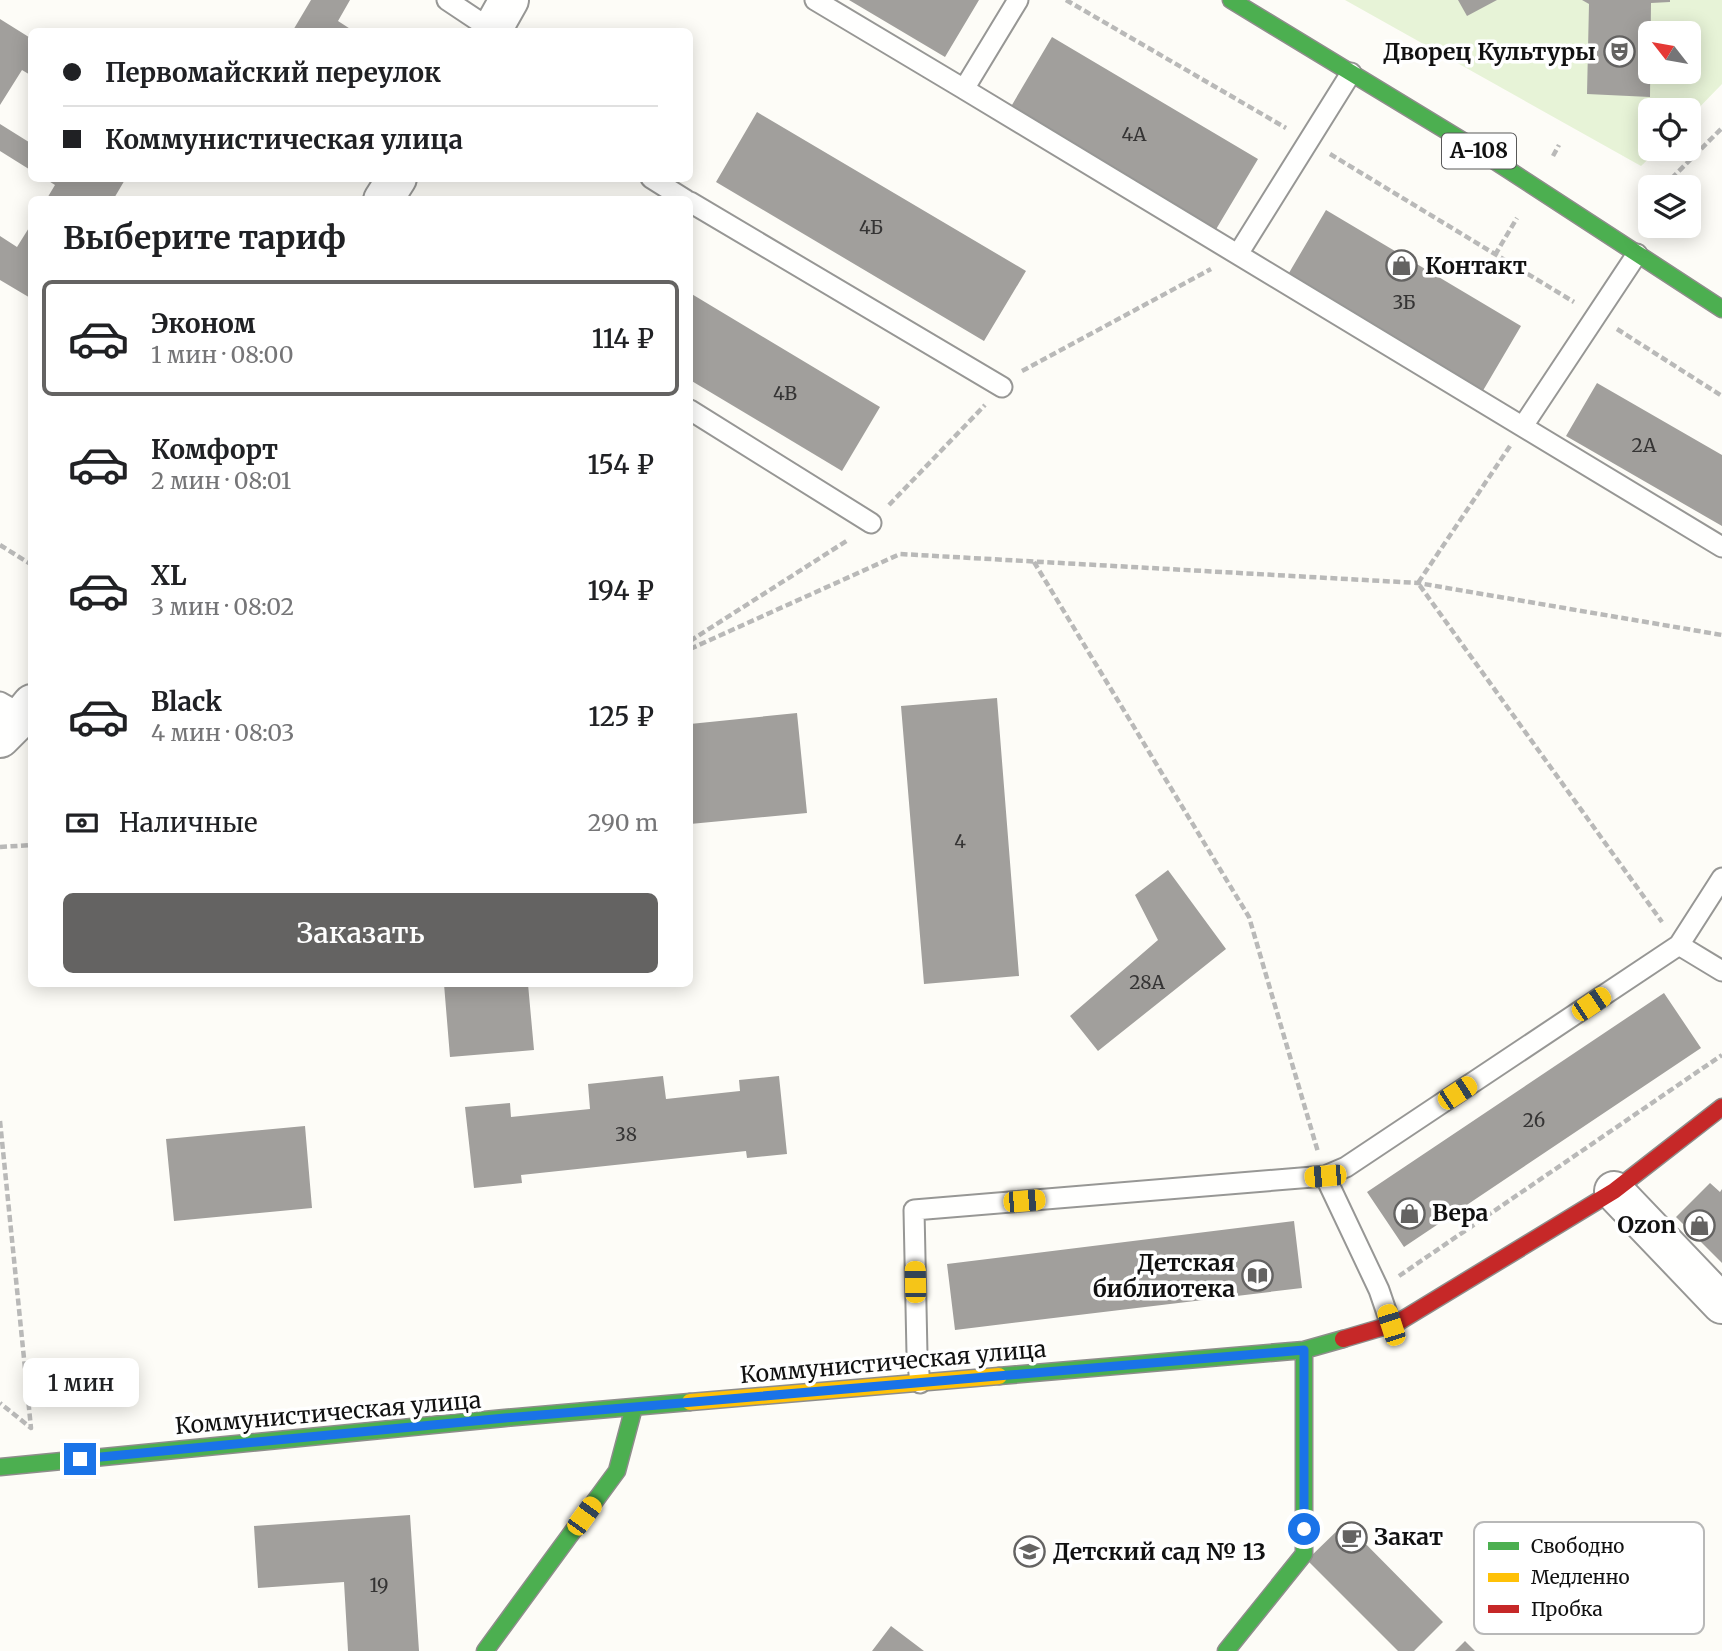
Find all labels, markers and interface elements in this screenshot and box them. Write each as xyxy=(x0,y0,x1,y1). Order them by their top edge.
north arrow xyxy=(1638,21,1701,84)
map controls xyxy=(1638,21,1701,238)
theatre icon: Дворец Культуры xyxy=(1602,35,1636,69)
place label: Дворец Культуры xyxy=(1383,37,1596,66)
text: Первомайский переулок xyxy=(105,56,441,89)
button: locate xyxy=(1638,98,1701,161)
house number: 4А xyxy=(1122,122,1147,146)
text: Коммунистическая улица xyxy=(105,123,463,156)
road number: А-108 xyxy=(1442,134,1516,168)
button: layers xyxy=(1638,175,1701,238)
house number: 4Б xyxy=(859,215,883,239)
text: Выберите тариф xyxy=(63,218,346,258)
shop icon: Контакт xyxy=(1385,249,1419,283)
place label: Контакт xyxy=(1425,251,1527,280)
house number: 3Б xyxy=(1392,290,1416,314)
icon: car xyxy=(67,307,130,370)
text: Эконом xyxy=(151,307,256,340)
text: 114 ₽ xyxy=(592,322,654,355)
text: 1 мин · 08:00 xyxy=(151,340,293,369)
house number: 4В xyxy=(773,381,797,405)
icon: car xyxy=(67,433,130,496)
text: Комфорт xyxy=(151,433,278,466)
house number: 2А xyxy=(1632,433,1657,457)
text: 154 ₽ xyxy=(587,448,654,481)
text: 2 мин · 08:01 xyxy=(151,466,291,495)
icon: car xyxy=(67,559,130,622)
text: XL xyxy=(151,559,187,592)
text: 194 ₽ xyxy=(587,574,654,607)
text: 3 мин · 08:02 xyxy=(151,592,294,621)
icon: car xyxy=(67,685,130,748)
text: Black xyxy=(151,685,222,718)
text: 125 ₽ xyxy=(588,700,654,733)
text: 4 мин · 08:03 xyxy=(151,718,294,747)
icon: cash xyxy=(63,804,101,842)
text: Наличные xyxy=(119,806,257,839)
text: 290 m xyxy=(588,808,658,837)
house number: 4 xyxy=(954,829,966,853)
button: Заказать xyxy=(63,893,658,973)
house number: 28А xyxy=(1129,970,1165,994)
car xyxy=(1568,984,1615,1024)
car xyxy=(1434,1073,1481,1113)
house number: 26 xyxy=(1523,1108,1545,1132)
house number: 38 xyxy=(615,1122,637,1146)
car xyxy=(1304,1164,1347,1188)
car xyxy=(1003,1189,1046,1213)
shop icon: Вера xyxy=(1392,1196,1426,1230)
place label: Вера xyxy=(1432,1198,1489,1227)
shop icon: Ozon xyxy=(1682,1208,1716,1242)
place label: Ozon xyxy=(1617,1210,1676,1239)
place label: Детская библиотека xyxy=(1093,1248,1235,1303)
library icon: Детская библиотека xyxy=(1241,1259,1275,1293)
car xyxy=(905,1261,926,1303)
car xyxy=(1375,1302,1408,1348)
street label: Коммунистическая улица xyxy=(739,1334,1047,1389)
callout: 1 мин xyxy=(22,1358,138,1406)
text: 1 мин xyxy=(48,1368,114,1397)
street label: Коммунистическая улица xyxy=(174,1385,482,1440)
route end xyxy=(64,1443,96,1475)
car xyxy=(564,1493,605,1539)
route start xyxy=(1288,1513,1320,1545)
cafe icon: Закат xyxy=(1334,1520,1368,1554)
place label: Закат xyxy=(1374,1522,1443,1551)
legend xyxy=(1474,1522,1704,1634)
text: Свободно xyxy=(1531,1534,1624,1558)
school or university icon: Детский сад № 13 xyxy=(1013,1535,1047,1569)
place label: Детский сад № 13 xyxy=(1053,1537,1266,1566)
text: Медленно xyxy=(1531,1565,1630,1589)
house number: 19 xyxy=(369,1573,389,1597)
text: Пробка xyxy=(1531,1597,1603,1621)

